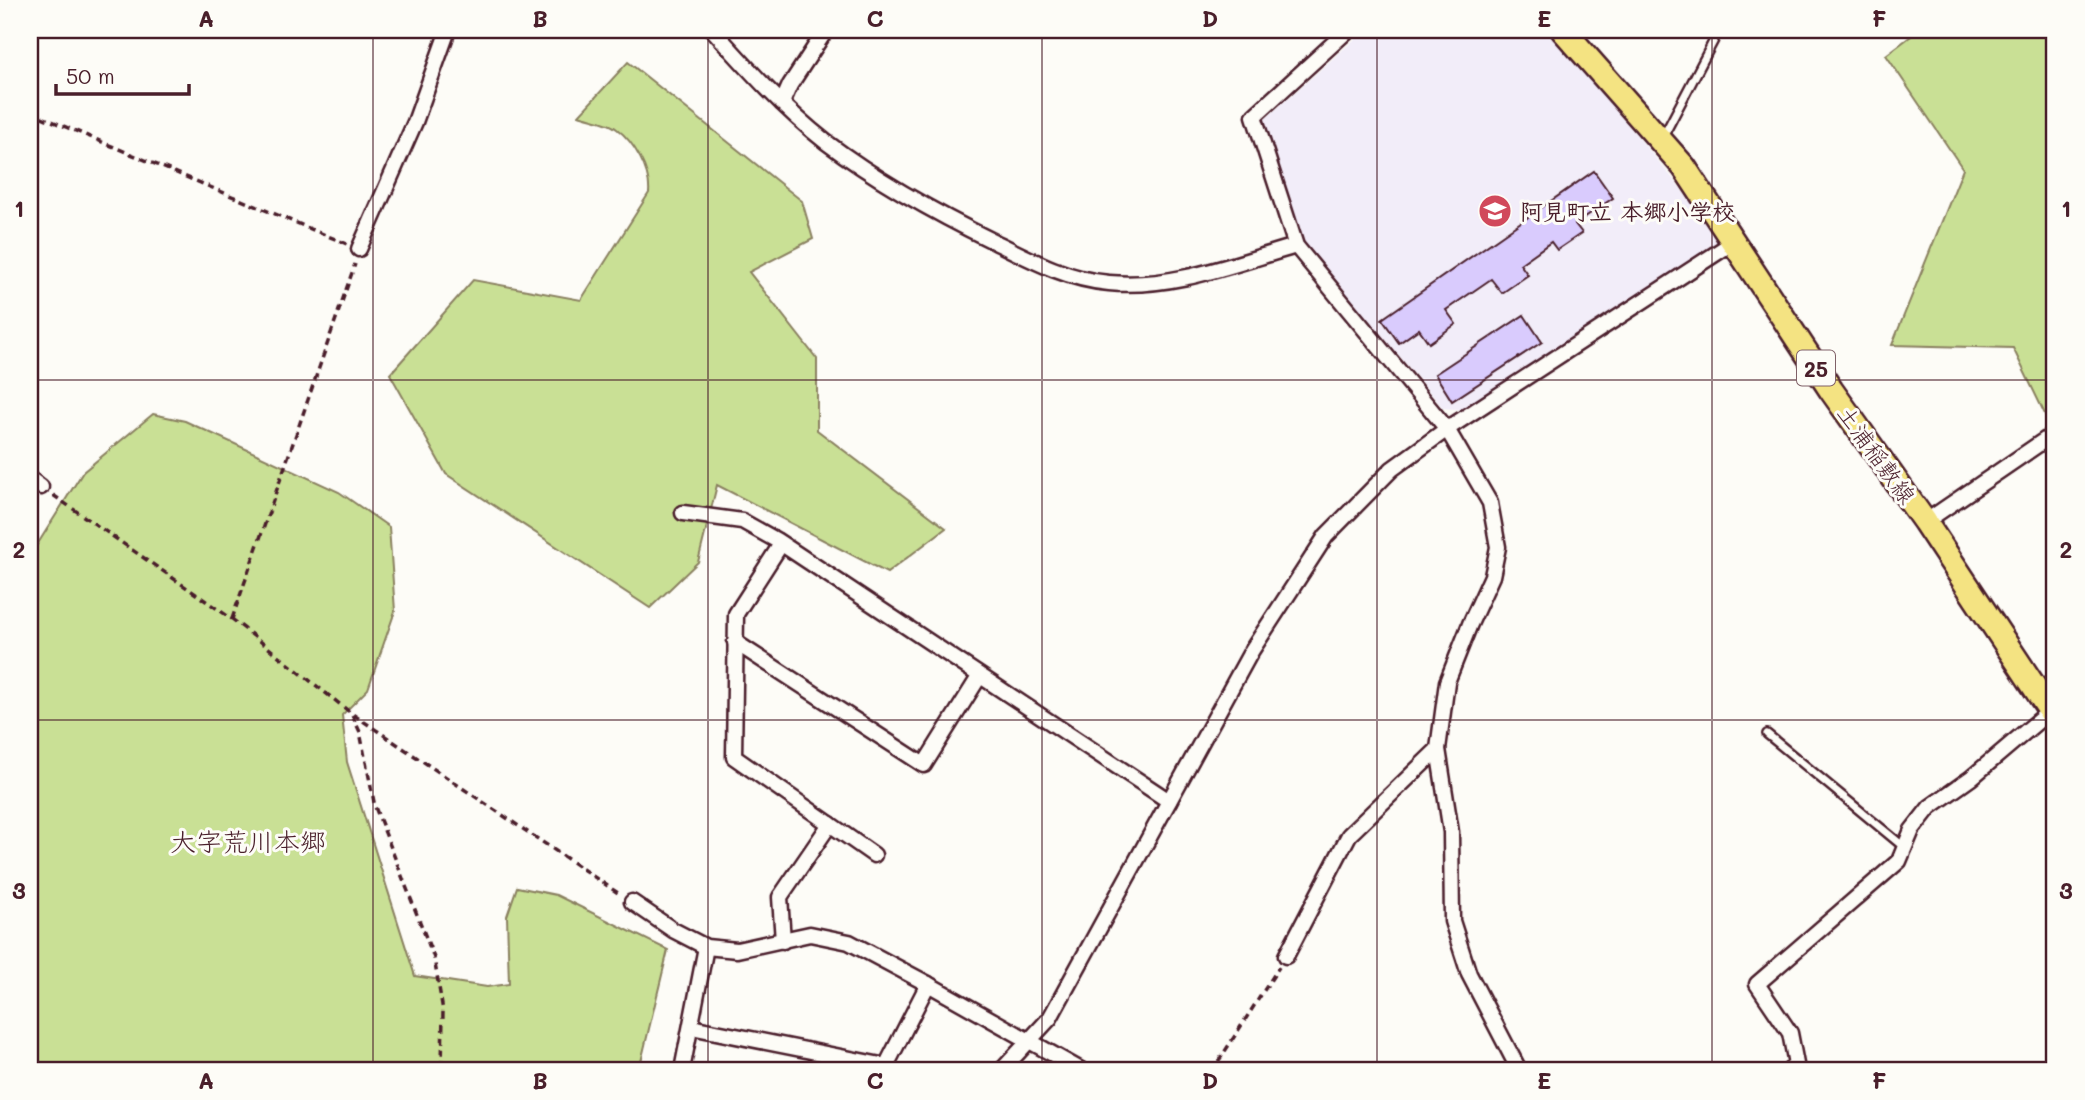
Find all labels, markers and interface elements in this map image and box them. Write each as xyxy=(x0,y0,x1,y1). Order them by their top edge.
text: A xyxy=(198,3,214,33)
text: B xyxy=(532,3,548,33)
text: C xyxy=(866,3,884,33)
text: D xyxy=(1202,3,1218,33)
text: E xyxy=(1537,3,1551,33)
text: F xyxy=(1872,3,1886,33)
scale bar xyxy=(56,52,189,96)
text: 50 m xyxy=(66,62,115,89)
school or university icon: 阿見町立 本郷小学校 xyxy=(1476,192,1514,230)
text: 1 xyxy=(14,193,24,223)
text: 1 xyxy=(2061,193,2071,223)
place label: 阿見町立 本郷小学校 xyxy=(1520,196,1735,226)
road number: 25 xyxy=(1797,350,1835,386)
street label: 土浦稲敷線 xyxy=(1831,399,1923,509)
text: 2 xyxy=(13,534,25,564)
text: 2 xyxy=(2060,534,2072,564)
district label: 大字荒川本郷 xyxy=(170,824,326,858)
text: 3 xyxy=(12,875,26,905)
text: 3 xyxy=(2059,875,2073,905)
text: A xyxy=(198,1065,214,1095)
text: B xyxy=(532,1065,548,1095)
text: C xyxy=(866,1065,884,1095)
text: D xyxy=(1202,1065,1218,1095)
text: E xyxy=(1537,1065,1551,1095)
text: F xyxy=(1872,1065,1886,1095)

